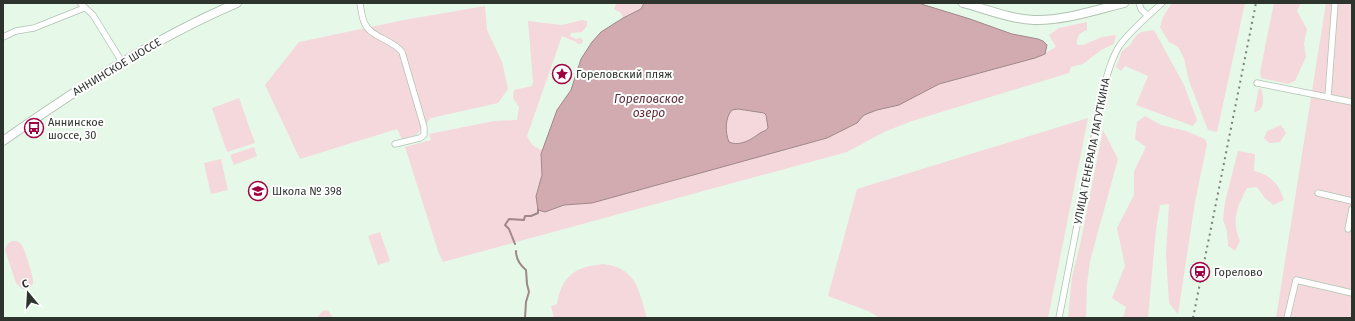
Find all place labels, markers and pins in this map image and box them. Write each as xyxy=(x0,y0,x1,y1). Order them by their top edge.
place icon: Гореловский пляж xyxy=(551,63,573,85)
place label: Гореловский пляж xyxy=(576,68,672,81)
place label: Аннинское шоссе, 30 xyxy=(48,116,104,142)
bus stop icon: Аннинское шоссе, 30 xyxy=(23,117,45,139)
school or university icon: Школа № 398 xyxy=(247,180,269,202)
place label: Школа № 398 xyxy=(272,185,342,198)
station icon: Горелово xyxy=(1189,261,1211,283)
place label: Горелово xyxy=(1214,266,1263,279)

